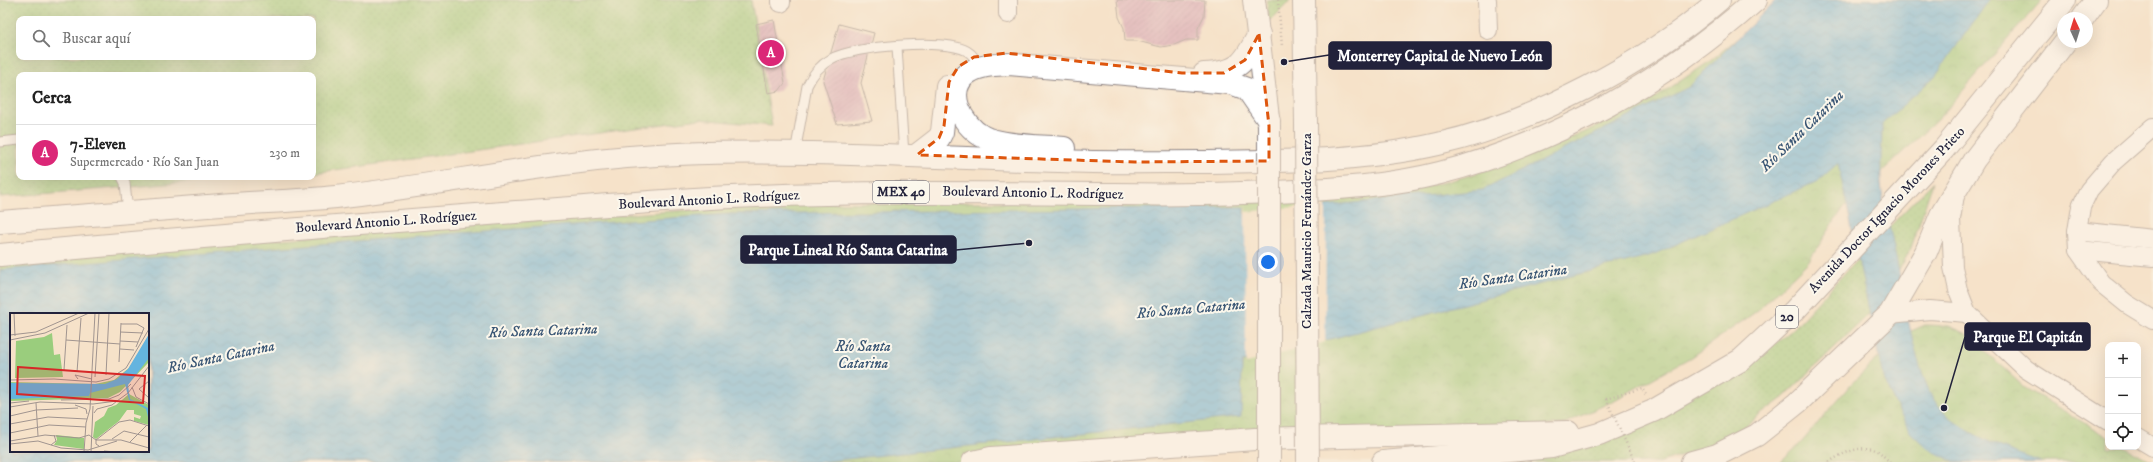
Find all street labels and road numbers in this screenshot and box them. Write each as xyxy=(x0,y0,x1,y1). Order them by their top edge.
street label: Avenida Doctor Ignacio Morones Prieto xyxy=(1805,123,1969,297)
street label: Calzada Mauricio Fernández Garza xyxy=(1298,133,1316,329)
road number: MEX 40 xyxy=(873,181,929,203)
street label: Boulevard Antonio L. Rodríguez xyxy=(942,182,1124,204)
street label: Boulevard Antonio L. Rodríguez xyxy=(618,186,800,214)
street label: Boulevard Antonio L. Rodríguez xyxy=(295,207,477,237)
road number: 20 xyxy=(1776,306,1798,328)

